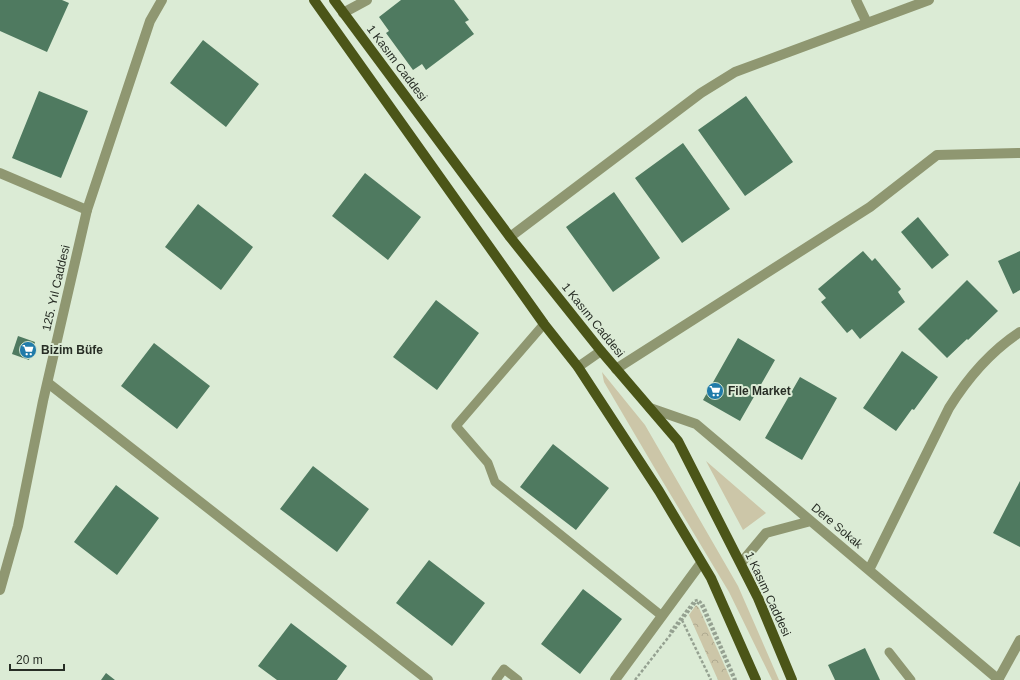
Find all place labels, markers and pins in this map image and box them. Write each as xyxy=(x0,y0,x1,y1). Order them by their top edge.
supermarket icon: Bizim Büfe xyxy=(18,340,38,360)
place label: Bizim Büfe xyxy=(41,343,103,357)
supermarket icon: File Market xyxy=(705,381,725,401)
place label: File Market xyxy=(728,384,791,398)

